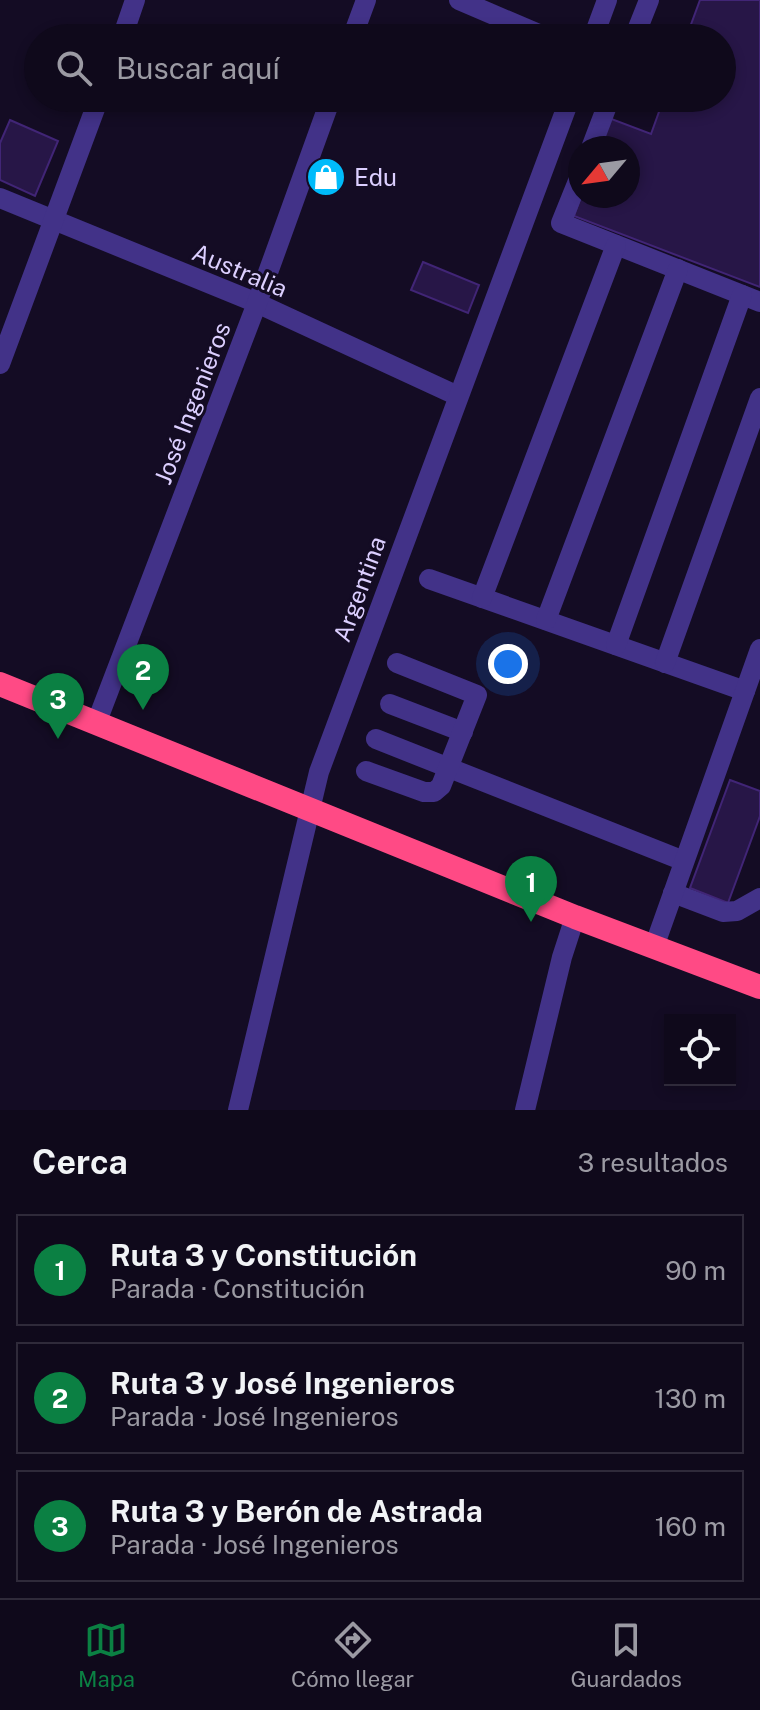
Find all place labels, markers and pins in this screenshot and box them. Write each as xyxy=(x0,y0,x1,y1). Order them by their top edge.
shop icon: Edu xyxy=(305,156,347,198)
place label: Edu xyxy=(354,163,397,191)
pin: 2 xyxy=(117,644,169,710)
pin: 3 xyxy=(32,673,84,739)
pin: 1 xyxy=(505,856,557,922)

